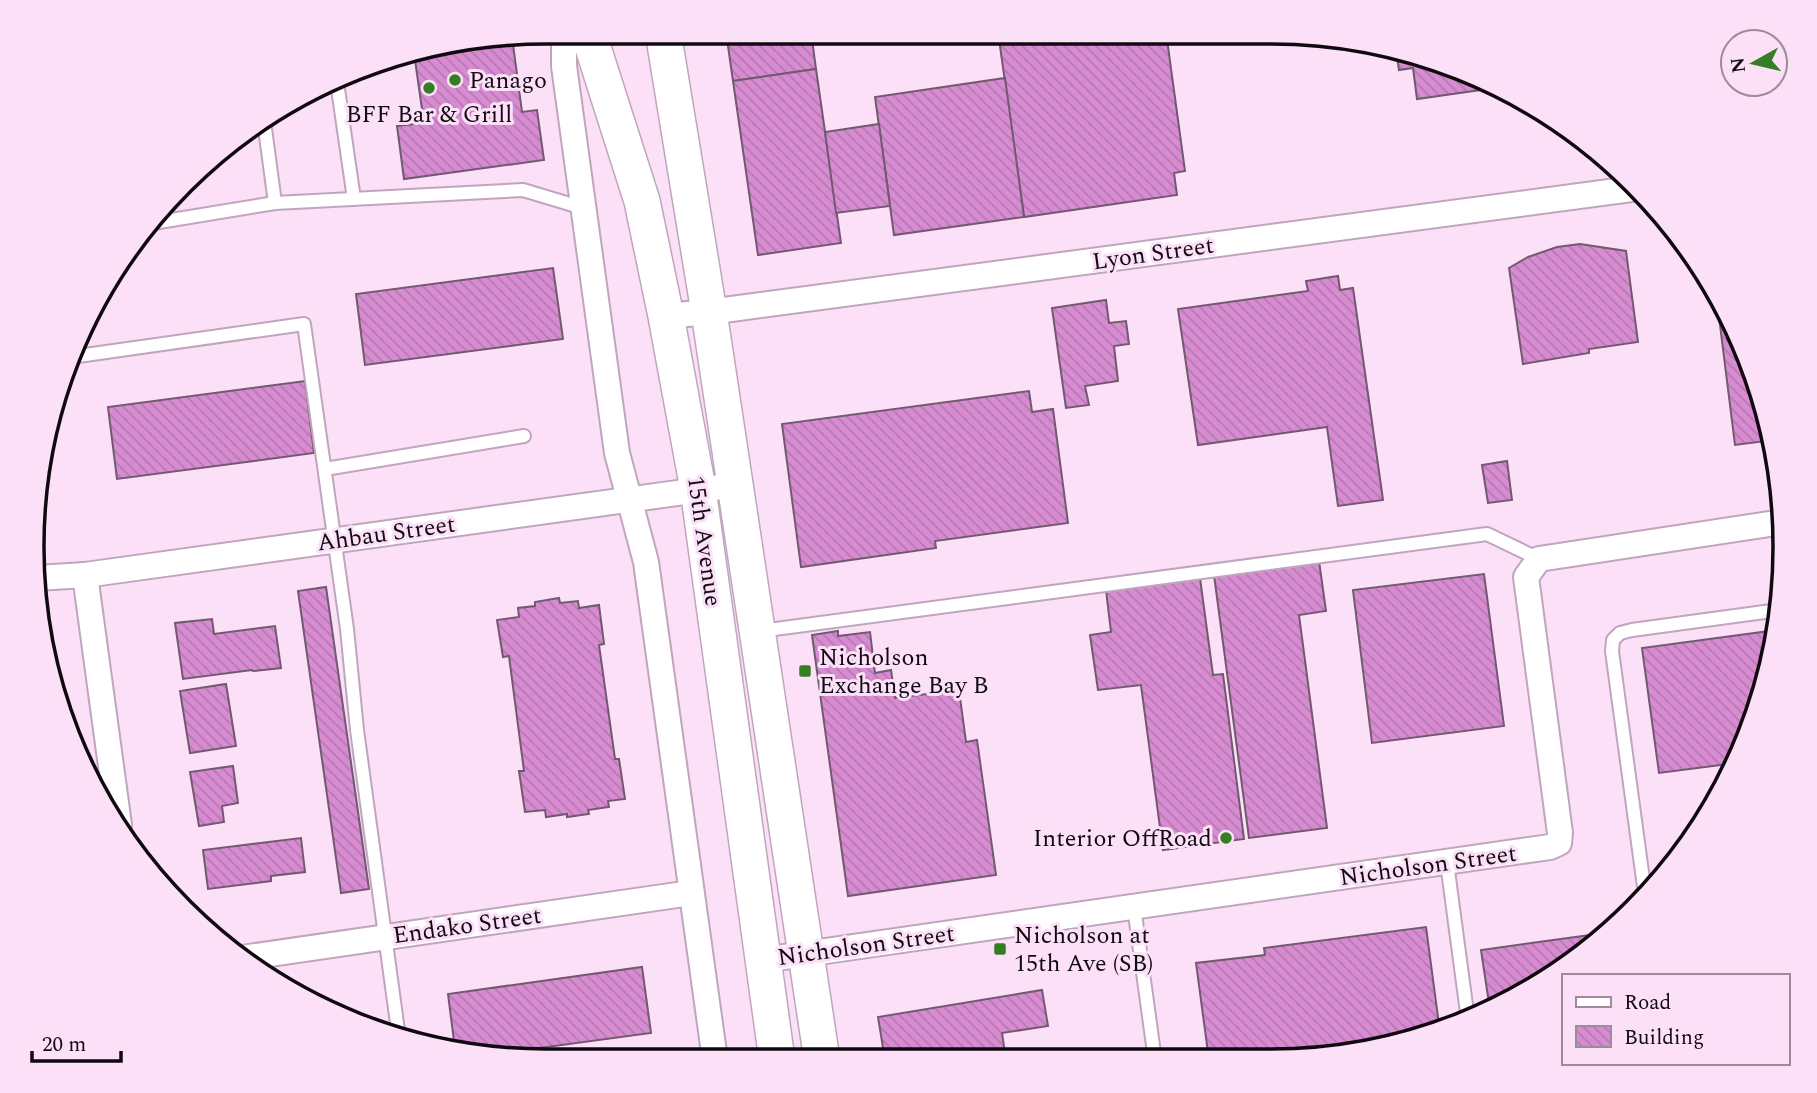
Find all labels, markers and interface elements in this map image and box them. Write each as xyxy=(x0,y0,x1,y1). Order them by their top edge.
north arrow xyxy=(1719,28,1789,98)
text: N xyxy=(1723,55,1754,75)
place label: Panago xyxy=(469,63,547,99)
marker: Panago xyxy=(447,72,463,88)
marker: BFF Bar & Grill xyxy=(421,80,437,96)
place label: BFF Bar & Grill xyxy=(346,97,512,133)
street label: Lyon Street xyxy=(1090,228,1216,280)
street label: 15th Avenue xyxy=(677,473,731,609)
street label: Ahbau Street xyxy=(315,506,458,562)
place label: Nicholson Exchange Bay B xyxy=(819,640,988,704)
marker: Nicholson Exchange Bay B xyxy=(797,663,813,679)
place label: Interior OffRoad xyxy=(1033,821,1212,857)
marker: Interior OffRoad xyxy=(1218,830,1234,846)
street label: Nicholson Street xyxy=(1337,836,1519,896)
street label: Endako Street xyxy=(391,898,544,954)
street label: Nicholson Street xyxy=(775,916,957,976)
place label: Nicholson at 15th Ave (SB) xyxy=(1014,918,1153,982)
marker: Nicholson at 15th Ave (SB) xyxy=(992,941,1008,957)
legend xyxy=(1562,974,1789,1065)
text: Road xyxy=(1624,987,1671,1019)
scale bar xyxy=(32,1020,121,1064)
text: Building xyxy=(1624,1022,1704,1054)
text: 20 m xyxy=(42,1029,86,1061)

